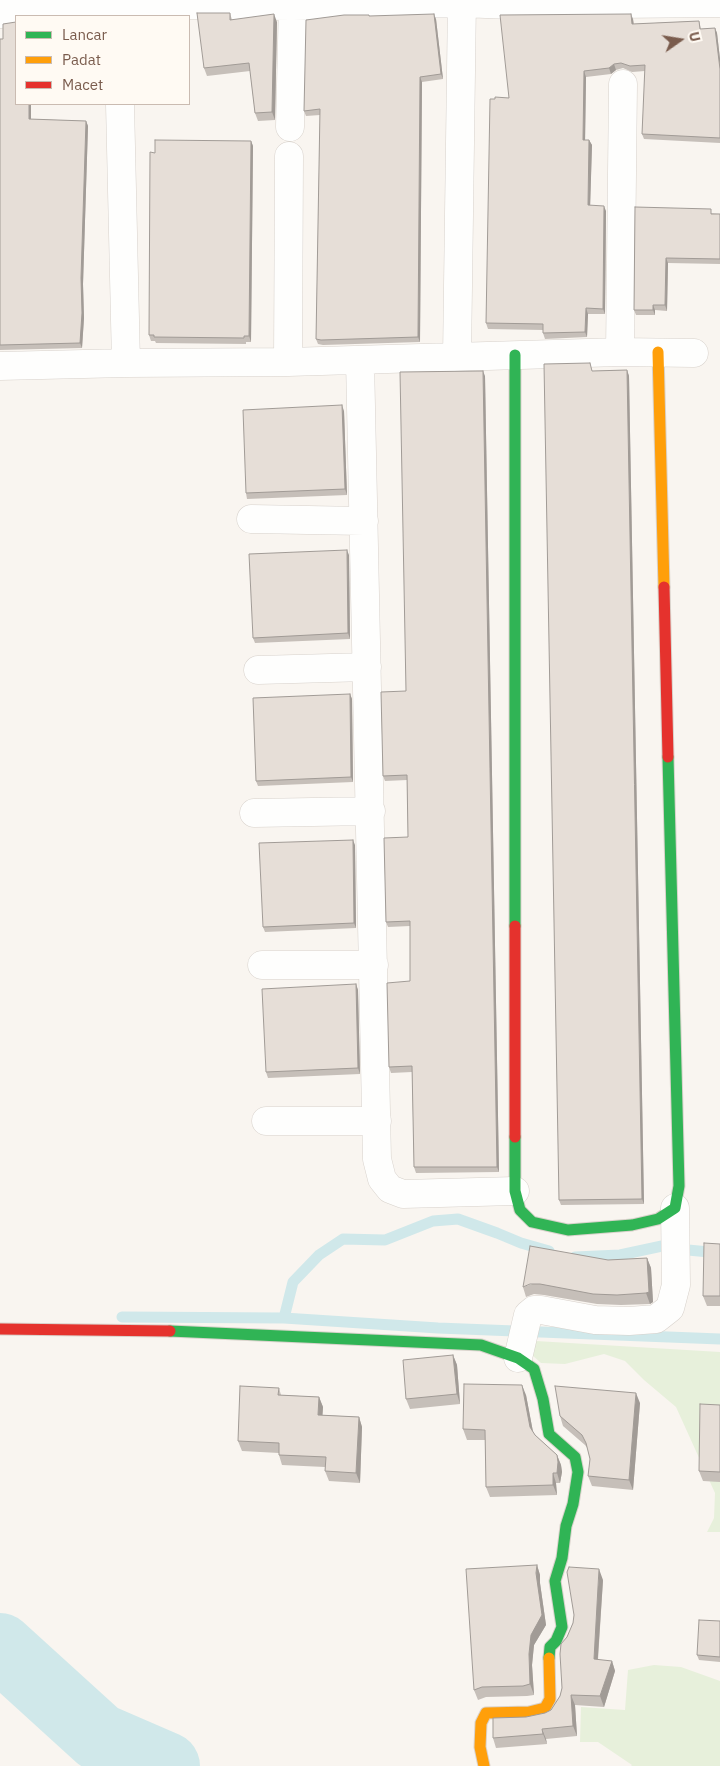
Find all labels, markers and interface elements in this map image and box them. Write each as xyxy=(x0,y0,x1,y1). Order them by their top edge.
legend xyxy=(15,15,190,105)
north arrow xyxy=(655,15,705,65)
text: Lancar xyxy=(62,25,107,44)
text: U xyxy=(685,30,704,43)
text: Padat xyxy=(62,50,101,69)
text: Macet xyxy=(62,75,103,94)

